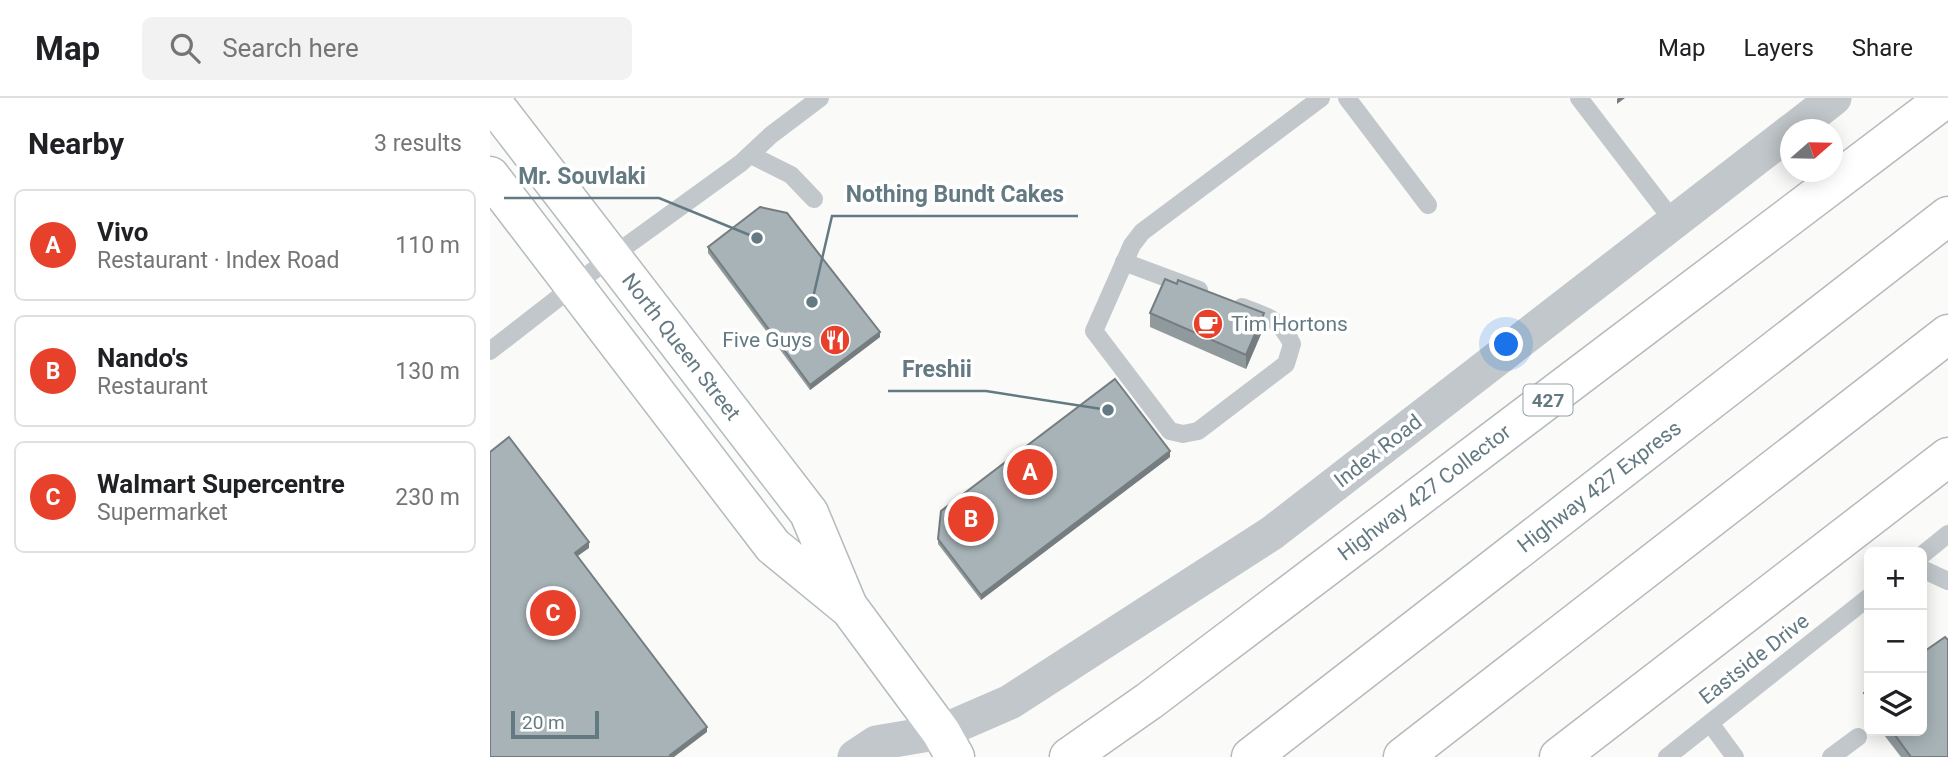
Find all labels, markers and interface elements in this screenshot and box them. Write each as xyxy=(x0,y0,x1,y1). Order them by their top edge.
search box xyxy=(142,17,632,80)
text: Map xyxy=(35,29,100,68)
icon: search xyxy=(166,29,204,67)
text: Search here xyxy=(222,33,359,63)
text: Map xyxy=(1658,34,1706,62)
text: Layers xyxy=(1744,34,1814,62)
text: Share xyxy=(1852,34,1913,62)
north arrow xyxy=(1780,119,1843,182)
text: Nearby xyxy=(28,126,124,161)
text: 3 results xyxy=(374,130,462,157)
callout: Mr. Souvlaki xyxy=(504,154,659,198)
text: Mr. Souvlaki xyxy=(518,163,646,190)
callout: Nothing Bundt Cakes xyxy=(832,172,1078,216)
text: Nothing Bundt Cakes xyxy=(846,181,1064,208)
text: Vivo xyxy=(97,217,149,247)
text: A xyxy=(45,232,61,259)
text: 110 m xyxy=(395,232,460,259)
text: Restaurant · Index Road xyxy=(97,247,339,274)
street label: North Queen Street xyxy=(617,269,745,425)
cafe icon: Tim Hortons xyxy=(1191,307,1225,341)
place label: Tim Hortons xyxy=(1231,312,1348,336)
restaurant icon: Five Guys xyxy=(818,323,852,357)
your location xyxy=(1489,327,1523,361)
place label: Five Guys xyxy=(722,328,812,352)
text: Nando's xyxy=(97,343,188,373)
callout: Freshii xyxy=(888,347,986,391)
text: Freshii xyxy=(902,356,972,383)
text: B xyxy=(46,358,60,385)
text: 130 m xyxy=(395,358,460,385)
text: Restaurant xyxy=(97,373,208,400)
road number: 427 xyxy=(1524,384,1572,416)
street label: Index Road xyxy=(1330,409,1426,493)
street label: Highway 427 Express xyxy=(1513,416,1686,557)
street label: Highway 427 Collector xyxy=(1333,420,1515,566)
pin: A xyxy=(1007,446,1053,498)
text: Walmart Supercentre xyxy=(97,469,345,499)
text: C xyxy=(45,484,61,511)
text: 230 m xyxy=(395,484,460,511)
pin: B xyxy=(948,493,994,545)
text: Supermarket xyxy=(97,499,228,526)
map controls xyxy=(1864,547,1927,736)
button: + xyxy=(1864,547,1927,610)
pin: C xyxy=(530,587,576,639)
street label: Eastside Drive xyxy=(1694,609,1814,709)
button: − xyxy=(1864,610,1927,673)
button: layers xyxy=(1864,673,1927,736)
scale bar xyxy=(511,708,598,740)
text: 20 m xyxy=(522,711,565,734)

